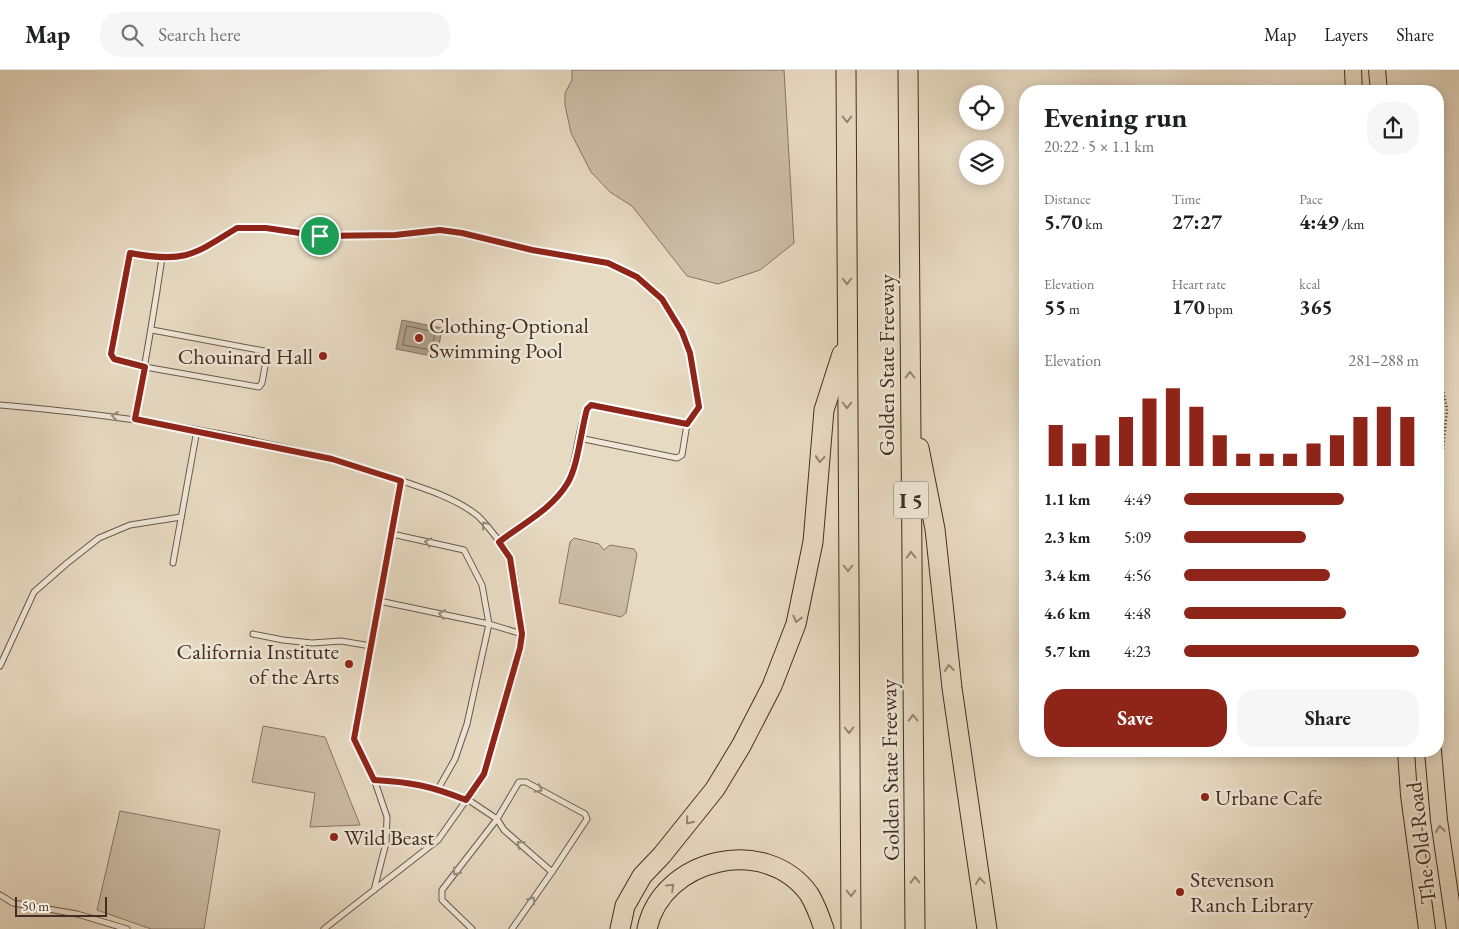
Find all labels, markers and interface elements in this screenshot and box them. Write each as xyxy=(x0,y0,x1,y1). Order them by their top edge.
search box xyxy=(100,12,450,57)
text: Map xyxy=(25,19,70,50)
icon: search xyxy=(118,21,146,49)
text: Search here xyxy=(158,22,241,47)
text: Map xyxy=(1264,23,1296,46)
text: Layers xyxy=(1324,23,1368,46)
text: Share xyxy=(1396,23,1434,46)
map controls xyxy=(959,85,1004,185)
button: locate xyxy=(959,85,1004,130)
text: Evening run xyxy=(1044,99,1187,135)
button: share xyxy=(1367,102,1419,154)
one-way arrow xyxy=(842,115,852,123)
text: 20:22 · 5 × 1.1 km xyxy=(1044,136,1154,157)
button: layers xyxy=(959,140,1004,185)
text: Distance xyxy=(1044,190,1091,208)
text: Time xyxy=(1172,190,1201,208)
text: Pace xyxy=(1299,190,1323,208)
text: 5.70 xyxy=(1044,208,1083,235)
text: 27:27 xyxy=(1172,208,1222,235)
text: 4:49 xyxy=(1299,208,1339,235)
pin xyxy=(299,215,341,257)
text: km xyxy=(1083,215,1103,233)
text: /km xyxy=(1339,215,1364,233)
icon: arrive xyxy=(306,222,334,250)
street label: Golden State Freeway xyxy=(872,274,901,456)
text: Elevation xyxy=(1044,275,1094,293)
text: Heart rate xyxy=(1172,275,1226,293)
text: kcal xyxy=(1299,275,1320,293)
one-way arrow xyxy=(842,278,852,285)
text: 55 xyxy=(1044,293,1066,320)
text: 170 xyxy=(1172,293,1205,320)
text: 365 xyxy=(1299,293,1333,320)
text: m xyxy=(1066,300,1080,318)
text: bpm xyxy=(1205,300,1233,318)
place label: Clothing-Optional Swimming Pool xyxy=(429,311,589,365)
marker: Clothing-Optional Swimming Pool xyxy=(413,332,425,344)
place label: Chouinard Hall xyxy=(178,342,313,371)
marker: Chouinard Hall xyxy=(317,350,329,362)
text: Elevation xyxy=(1044,350,1102,371)
text: 281–288 m xyxy=(1348,350,1419,371)
one-way arrow xyxy=(905,371,915,379)
one-way arrow xyxy=(842,402,852,409)
one-way arrow xyxy=(110,411,118,422)
one-way arrow xyxy=(815,455,826,463)
road number: I 5 xyxy=(894,482,928,518)
text: 1.1 km xyxy=(1044,489,1090,510)
text: 4:49 xyxy=(1124,489,1151,510)
one-way arrow xyxy=(483,522,491,531)
text: 2.3 km xyxy=(1044,527,1090,548)
text: 5:09 xyxy=(1124,527,1151,548)
one-way arrow xyxy=(423,537,432,548)
one-way arrow xyxy=(906,551,917,559)
one-way arrow xyxy=(843,564,853,572)
text: 3.4 km xyxy=(1044,565,1090,586)
text: 4:56 xyxy=(1124,565,1151,586)
text: 4.6 km xyxy=(1044,603,1090,624)
text: 4:48 xyxy=(1124,603,1151,624)
one-way arrow xyxy=(437,609,446,619)
one-way arrow xyxy=(792,615,803,624)
place label: California Institute of the Arts xyxy=(177,637,339,691)
text: 5.7 km xyxy=(1044,641,1090,662)
text: 4:23 xyxy=(1124,641,1151,662)
marker: California Institute of the Arts xyxy=(343,658,355,670)
one-way arrow xyxy=(944,664,955,672)
street label: Golden State Freeway xyxy=(874,678,906,861)
button: Save xyxy=(1044,689,1227,747)
button: Share xyxy=(1237,689,1419,747)
one-way arrow xyxy=(908,714,918,722)
one-way arrow xyxy=(844,726,855,734)
street label: The Old Road xyxy=(1399,779,1443,906)
one-way arrow xyxy=(534,783,543,793)
place label: Urbane Cafe xyxy=(1215,783,1323,812)
marker: Urbane Cafe xyxy=(1199,791,1211,803)
one-way arrow xyxy=(686,816,695,825)
place label: Wild Beast xyxy=(344,823,434,852)
one-way arrow xyxy=(1436,824,1446,833)
marker: Wild Beast xyxy=(328,831,340,843)
one-way arrow xyxy=(517,841,526,850)
place label: Stevenson Ranch Library xyxy=(1190,865,1314,919)
one-way arrow xyxy=(454,866,462,875)
one-way arrow xyxy=(909,876,920,884)
one-way arrow xyxy=(975,876,986,884)
one-way arrow xyxy=(665,884,674,893)
marker: Stevenson Ranch Library xyxy=(1174,886,1186,898)
one-way arrow xyxy=(845,889,856,897)
scale bar xyxy=(15,894,108,917)
text: 50 m xyxy=(22,897,49,915)
one-way arrow xyxy=(526,897,535,906)

